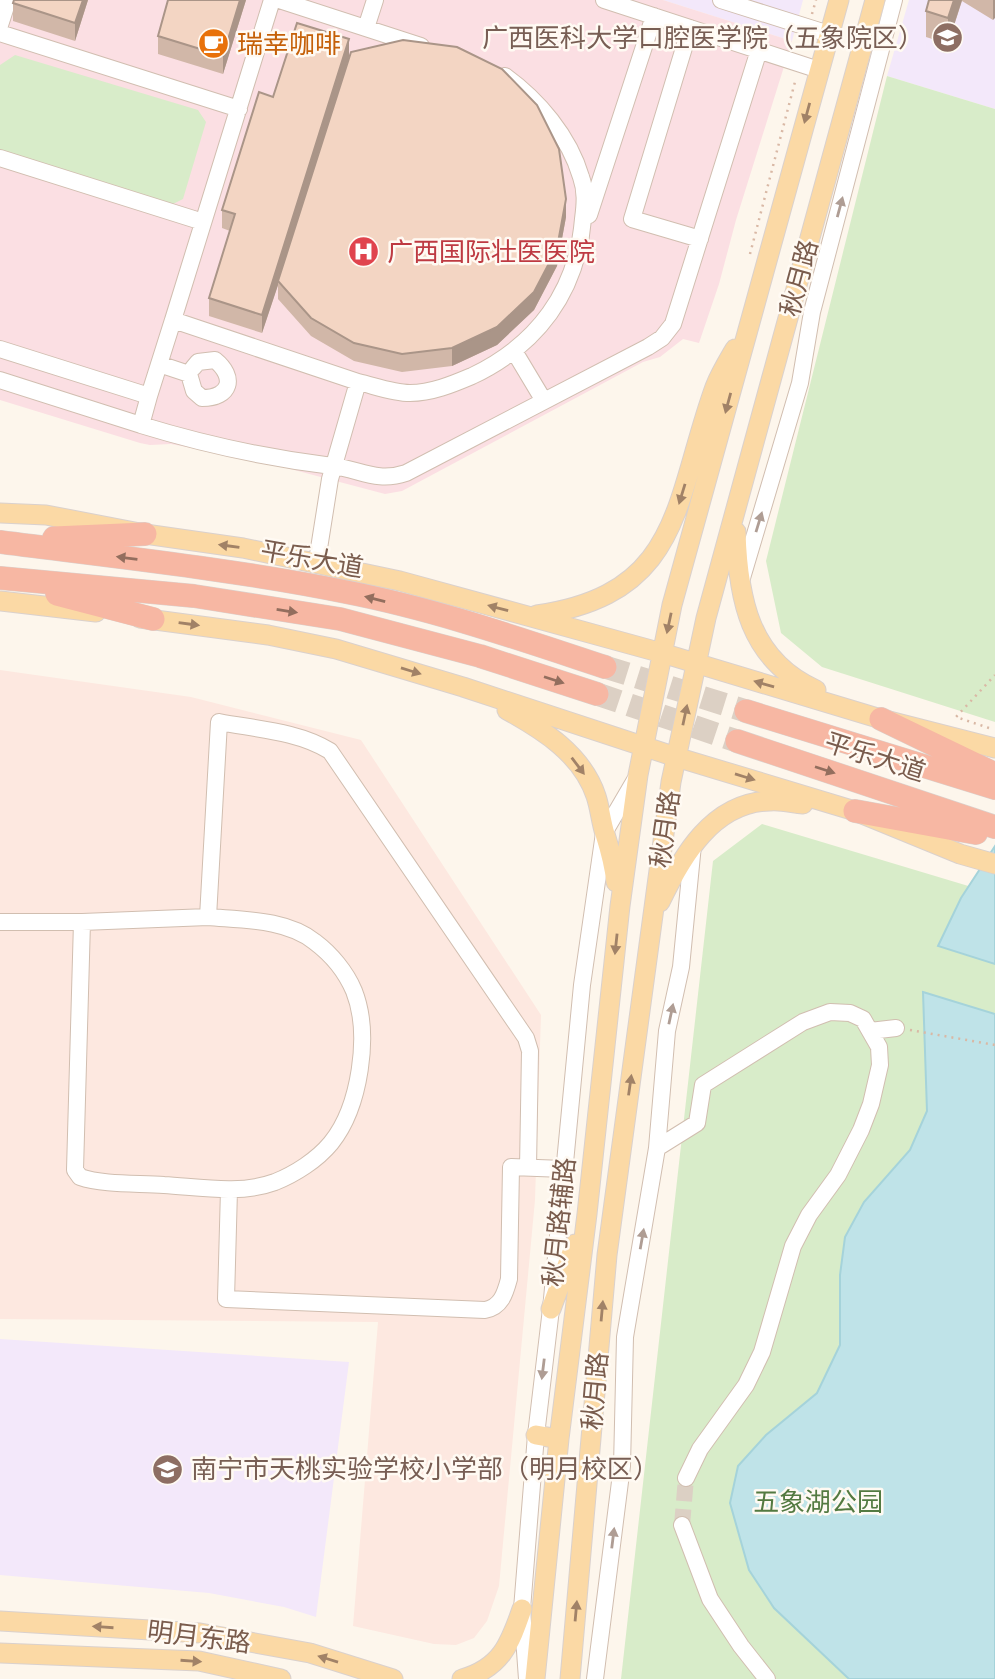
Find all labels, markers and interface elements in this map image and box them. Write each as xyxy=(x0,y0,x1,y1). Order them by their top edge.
place label: 广西医科大学口腔医学院（五象院区） xyxy=(482,19,924,57)
school or university icon: 广西医科大学口腔医学院（五象院区） xyxy=(930,21,964,55)
place label: 瑞幸咖啡 xyxy=(237,25,341,63)
cafe icon: 瑞幸咖啡 xyxy=(197,27,231,61)
one-way arrow xyxy=(802,103,812,124)
one-way arrow xyxy=(835,196,846,218)
place label: 广西国际壮医医院 xyxy=(387,233,595,271)
hospital icon: 广西国际壮医医院 xyxy=(347,235,381,269)
street label: 秋月路 xyxy=(771,235,827,321)
one-way arrow xyxy=(722,392,733,414)
one-way arrow xyxy=(676,483,686,504)
one-way arrow xyxy=(754,511,764,532)
street label: 平乐大道 xyxy=(257,531,367,587)
one-way arrow xyxy=(218,540,240,551)
one-way arrow xyxy=(116,553,138,564)
one-way arrow xyxy=(364,593,386,604)
one-way arrow xyxy=(487,602,508,612)
one-way arrow xyxy=(276,606,298,617)
one-way arrow xyxy=(663,612,674,634)
one-way arrow xyxy=(178,619,200,630)
one-way arrow xyxy=(401,667,422,677)
one-way arrow xyxy=(544,676,565,686)
one-way arrow xyxy=(753,679,774,689)
one-way arrow xyxy=(680,704,691,726)
street label: 平乐大道 xyxy=(820,723,930,791)
one-way arrow xyxy=(571,757,585,775)
one-way arrow xyxy=(814,766,835,776)
one-way arrow xyxy=(735,773,756,783)
street label: 秋月路 xyxy=(641,788,689,870)
one-way arrow xyxy=(610,933,621,955)
one-way arrow xyxy=(665,1003,676,1025)
one-way arrow xyxy=(624,1074,635,1096)
street label: 秋月路辅路 xyxy=(533,1155,585,1289)
one-way arrow xyxy=(637,1228,648,1250)
one-way arrow xyxy=(597,1300,608,1322)
street label: 秋月路 xyxy=(573,1350,617,1432)
one-way arrow xyxy=(538,1359,549,1381)
place label: 南宁市天桃实验学校小学部（明月校区） xyxy=(191,1450,659,1488)
school or university icon: 南宁市天桃实验学校小学部（明月校区） xyxy=(151,1452,185,1486)
park label: 五象湖公园 xyxy=(753,1483,883,1521)
one-way arrow xyxy=(607,1527,618,1549)
one-way arrow xyxy=(571,1600,582,1622)
street label: 明月东路 xyxy=(145,1612,253,1662)
one-way arrow xyxy=(92,1621,114,1632)
one-way arrow xyxy=(317,1653,338,1663)
one-way arrow xyxy=(180,1656,202,1667)

